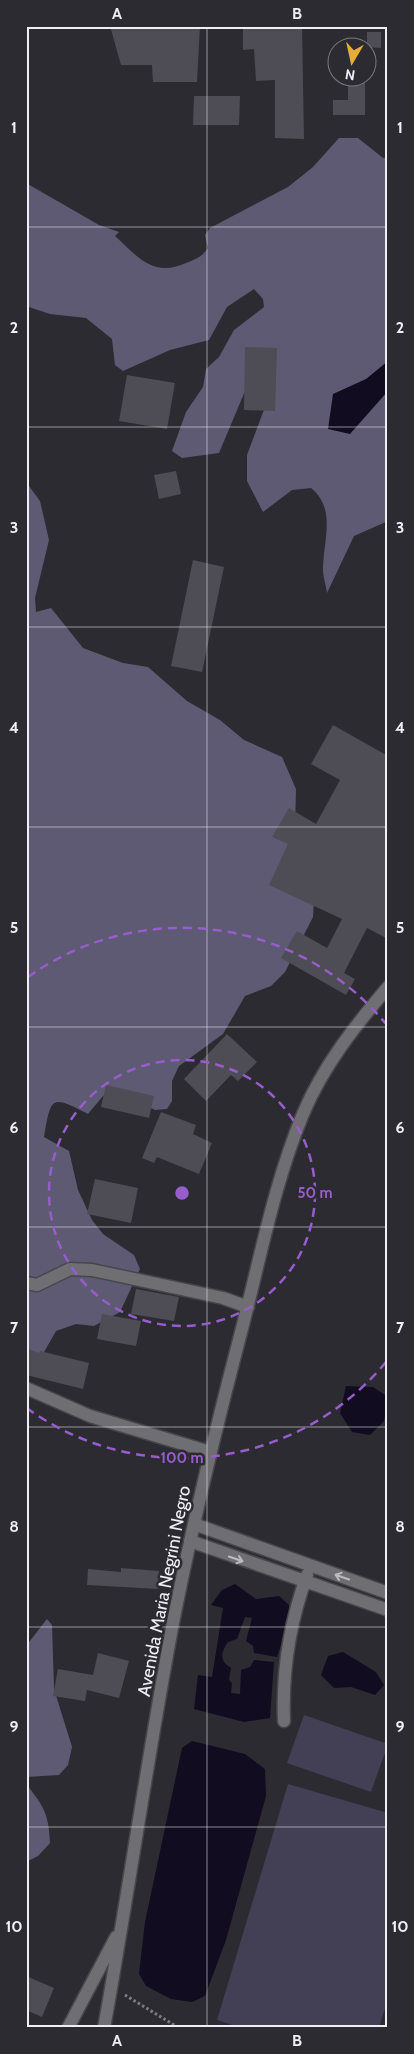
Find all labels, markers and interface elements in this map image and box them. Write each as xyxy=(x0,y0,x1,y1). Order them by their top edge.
text: A xyxy=(112,4,122,23)
text: B xyxy=(292,4,302,23)
north arrow xyxy=(326,38,376,88)
text: N xyxy=(344,65,356,85)
text: 1 xyxy=(11,118,17,137)
text: 1 xyxy=(397,118,403,137)
text: 2 xyxy=(10,318,18,337)
text: 2 xyxy=(396,318,404,337)
text: 3 xyxy=(10,518,18,537)
text: 3 xyxy=(396,518,404,537)
text: 4 xyxy=(9,718,19,737)
text: 4 xyxy=(395,718,405,737)
text: 5 xyxy=(10,918,18,937)
text: 5 xyxy=(396,918,404,937)
text: 6 xyxy=(10,1118,19,1137)
text: 6 xyxy=(396,1118,405,1137)
centre of rings xyxy=(173,1184,191,1202)
text: 50 m xyxy=(297,1184,333,1202)
text: 7 xyxy=(10,1318,19,1337)
text: 7 xyxy=(396,1318,405,1337)
text: 100 m xyxy=(160,1449,204,1467)
street label: Avenida Maria Negrini Negro xyxy=(133,1484,195,1698)
text: 8 xyxy=(9,1517,19,1536)
text: 8 xyxy=(395,1517,405,1536)
one-way arrow xyxy=(227,1555,243,1564)
one-way arrow xyxy=(334,1571,350,1581)
text: 9 xyxy=(10,1717,19,1736)
text: 9 xyxy=(396,1717,405,1736)
text: 10 xyxy=(5,1917,23,1936)
text: 10 xyxy=(391,1917,409,1936)
text: A xyxy=(112,2031,122,2050)
text: B xyxy=(292,2031,302,2050)

